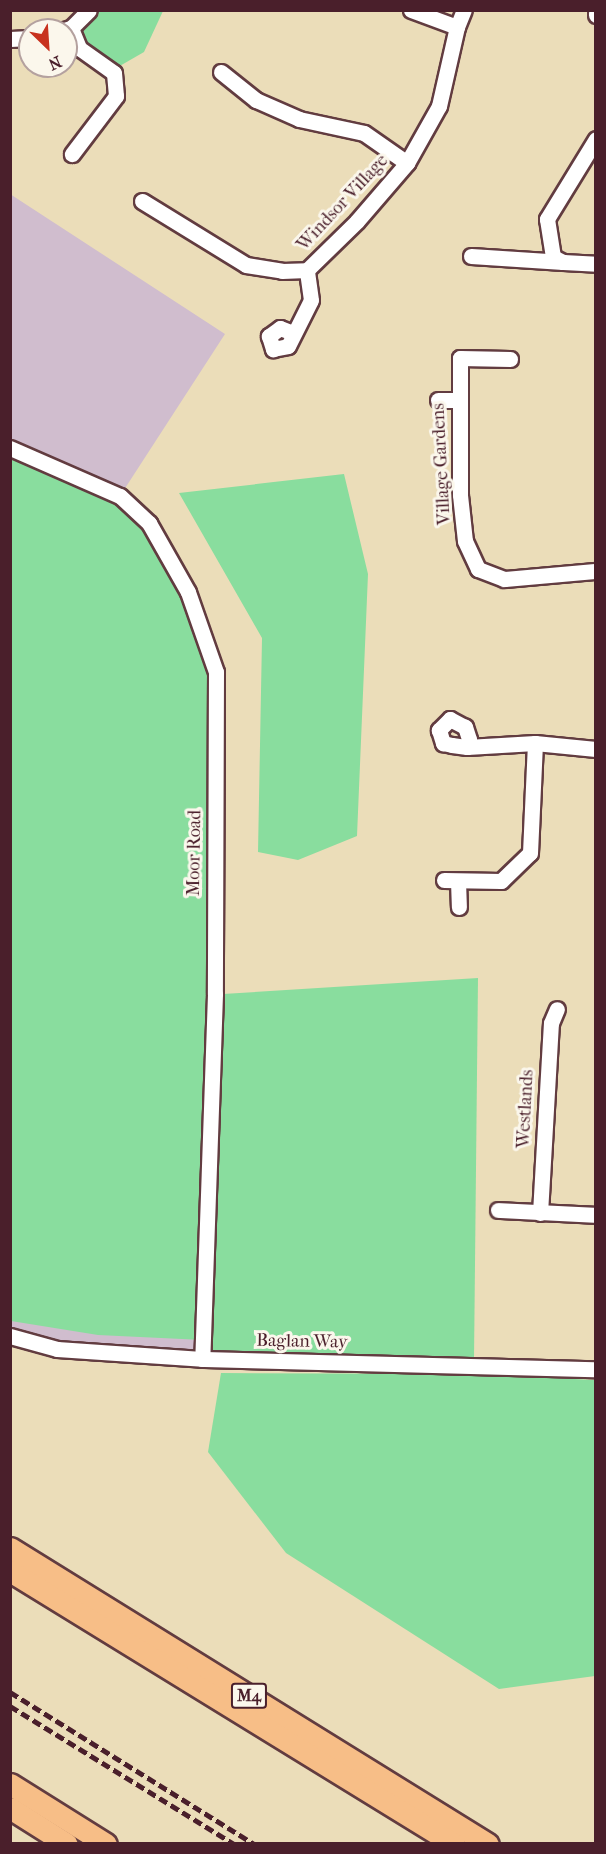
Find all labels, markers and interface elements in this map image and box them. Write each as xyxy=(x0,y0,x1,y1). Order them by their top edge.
north arrow xyxy=(18,18,78,78)
text: N xyxy=(45,52,64,74)
street label: Windsor Village xyxy=(293,150,393,256)
street label: Village Gardens xyxy=(428,403,456,525)
street label: Moor Road xyxy=(183,810,207,896)
street label: Westlands xyxy=(513,1069,539,1149)
street label: Baglan Way xyxy=(256,1330,348,1354)
road number: M4 xyxy=(230,1683,268,1709)

